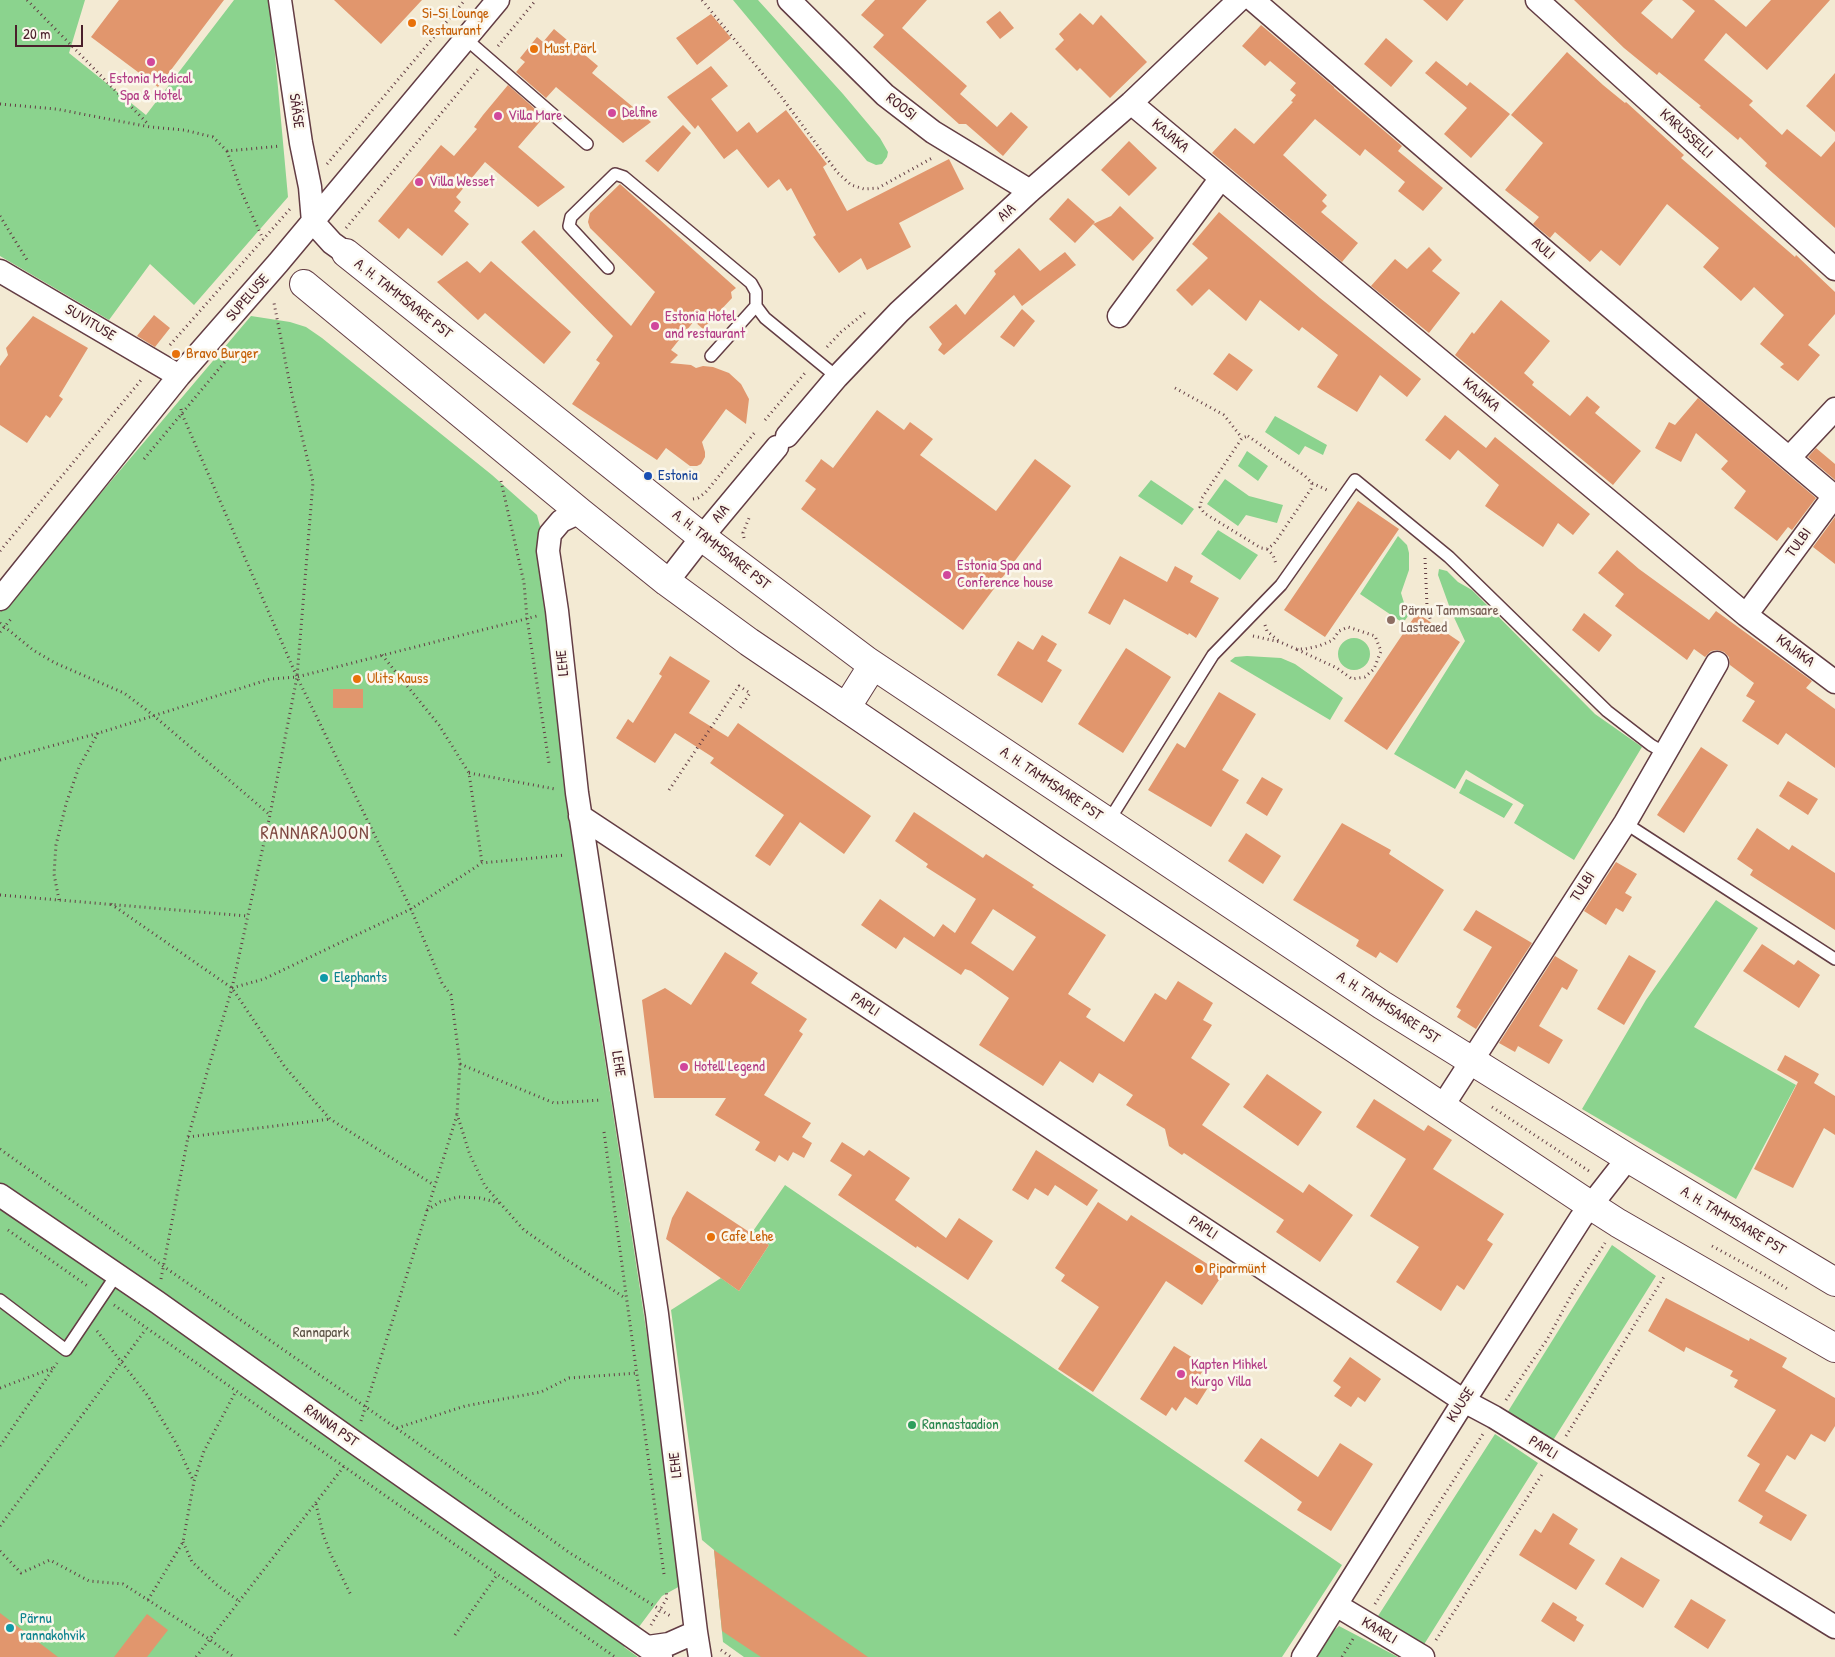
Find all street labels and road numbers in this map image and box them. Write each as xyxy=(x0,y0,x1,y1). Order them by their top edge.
street label: ROOSI xyxy=(882,89,920,125)
street label: SÄÄSE xyxy=(285,92,307,130)
street label: KARUSSELLI xyxy=(1656,105,1716,163)
street label: KAJAKA xyxy=(1148,115,1192,157)
street label: AIA xyxy=(994,200,1020,226)
street label: AULI xyxy=(1528,234,1558,264)
street label: A. H. TAMMSAARE PST xyxy=(350,255,456,343)
street label: SUPELUSE xyxy=(223,271,273,325)
street label: SUVITUSE xyxy=(61,301,119,345)
street label: KAJAKA xyxy=(1459,374,1503,416)
street label: AIA xyxy=(708,501,734,527)
street label: A. H. TAMMSAARE PST xyxy=(668,506,774,594)
street label: TULBI xyxy=(1782,525,1816,561)
street label: KAJAKA xyxy=(1772,631,1818,671)
street label: LEHE xyxy=(553,649,573,677)
street label: A. H. TAMMSAARE PST xyxy=(996,743,1106,825)
street label: TULBI xyxy=(1567,869,1599,905)
street label: A. H. TAMMSAARE PST xyxy=(1333,968,1443,1048)
street label: PAPLI xyxy=(847,989,883,1021)
street label: LEHE xyxy=(607,1050,629,1078)
street label: A. H. TAMMSAARE PST xyxy=(1677,1183,1789,1259)
street label: PAPLI xyxy=(1185,1212,1221,1244)
street label: KUUSE xyxy=(1443,1384,1479,1426)
street label: RANNA PST xyxy=(300,1401,362,1451)
street label: PAPLI xyxy=(1525,1432,1561,1464)
street label: LEHE xyxy=(665,1451,687,1479)
street label: KAARLI xyxy=(1358,1613,1400,1649)

